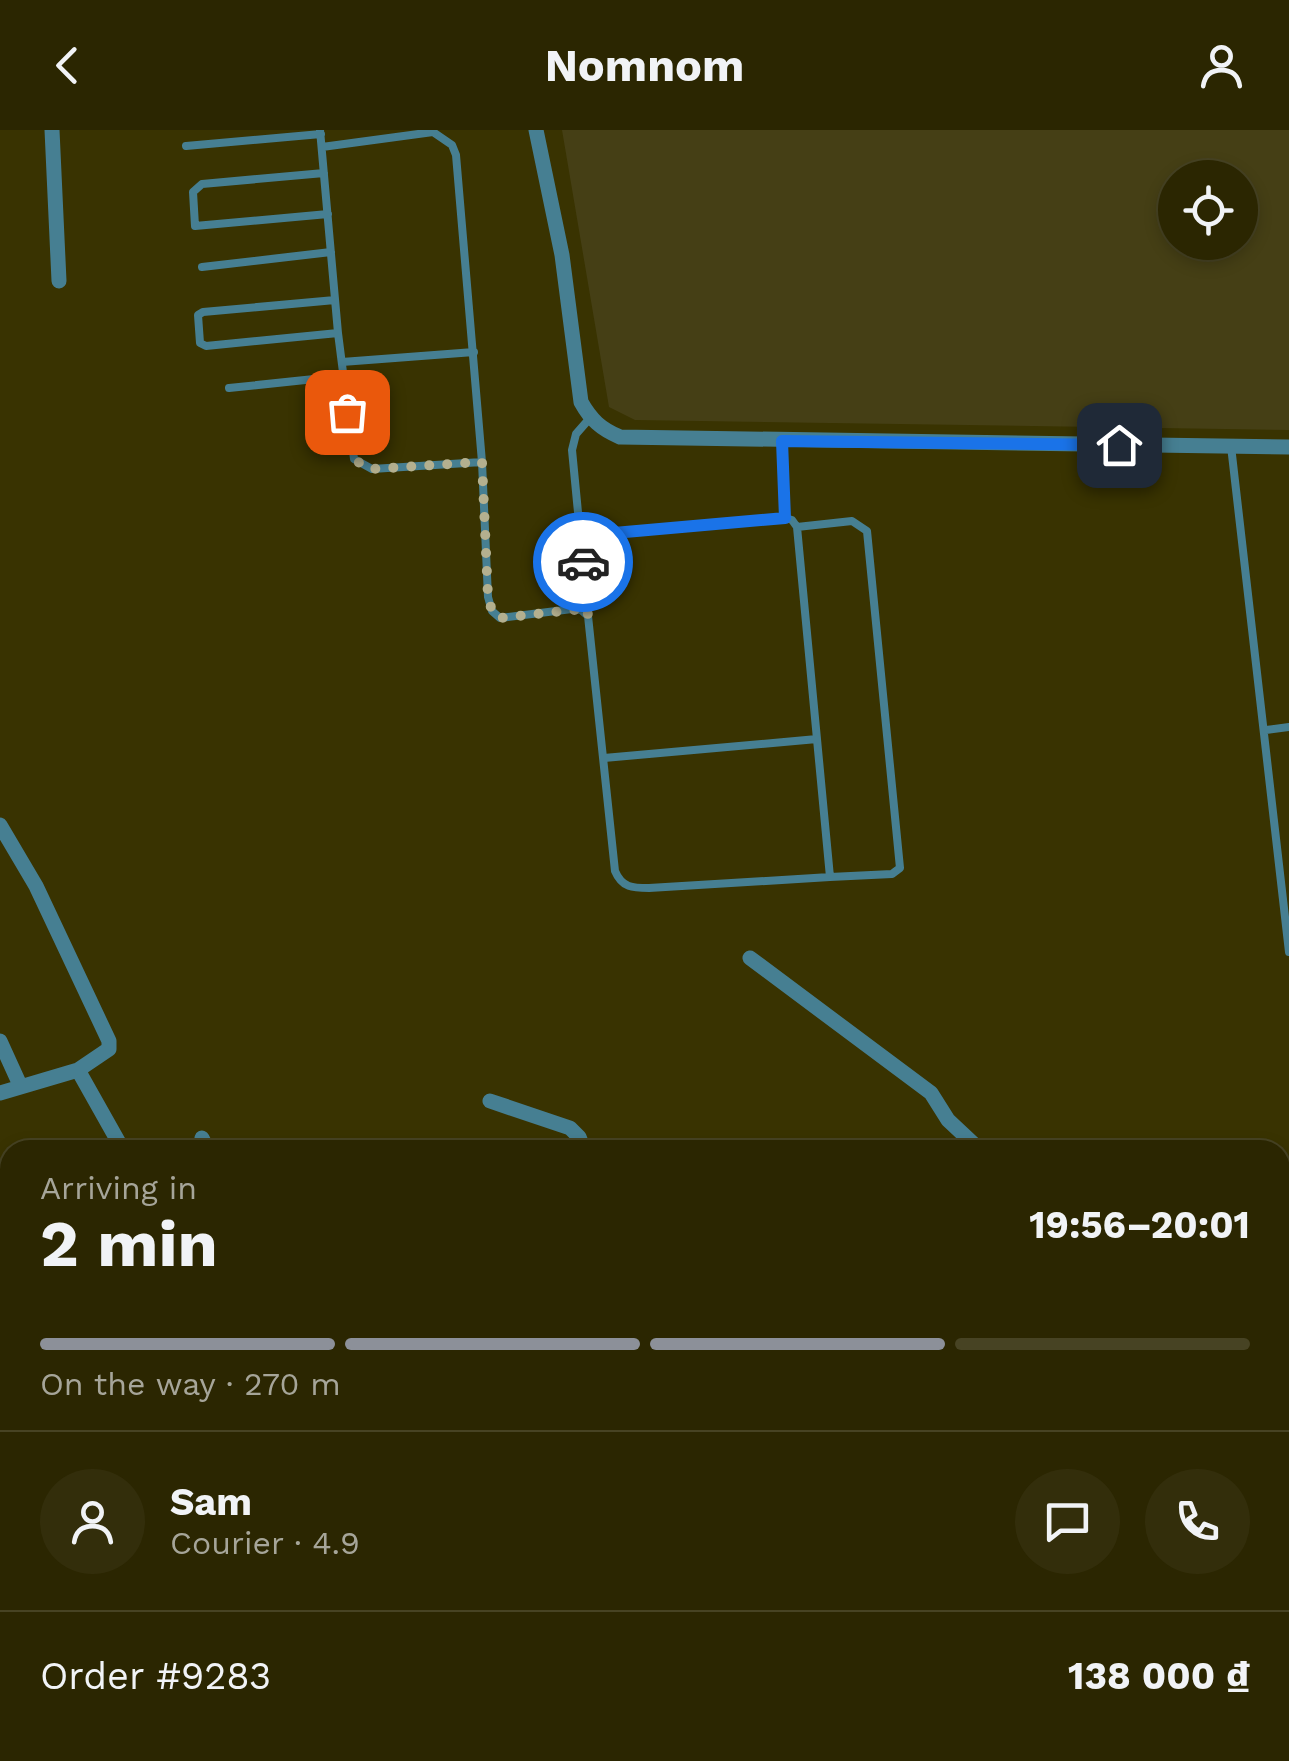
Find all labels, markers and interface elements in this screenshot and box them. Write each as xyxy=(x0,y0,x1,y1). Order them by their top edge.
icon: back xyxy=(40,38,95,93)
icon: person xyxy=(1194,38,1249,93)
text: Nomnom xyxy=(545,39,744,92)
map controls xyxy=(1158,160,1258,260)
button: locate xyxy=(1158,160,1258,260)
pin xyxy=(305,370,390,455)
icon: bag xyxy=(320,385,375,440)
pin xyxy=(1077,403,1162,488)
icon: home xyxy=(1092,418,1147,473)
courier xyxy=(533,512,633,612)
icon: car xyxy=(556,535,611,590)
text: Arriving in xyxy=(40,1169,197,1207)
text: 19:56–20:01 xyxy=(1029,1203,1250,1247)
text: 2 min xyxy=(40,1206,218,1282)
text: On the way · 270 m xyxy=(40,1365,341,1403)
button: person xyxy=(40,1469,145,1574)
button: chat xyxy=(1015,1469,1120,1574)
button: phone xyxy=(1145,1469,1250,1574)
text: Sam xyxy=(170,1480,252,1524)
text: Courier · 4.9 xyxy=(170,1524,360,1562)
text: Order #9283 xyxy=(40,1654,271,1698)
text: 138 000 ₫ xyxy=(1068,1654,1250,1698)

